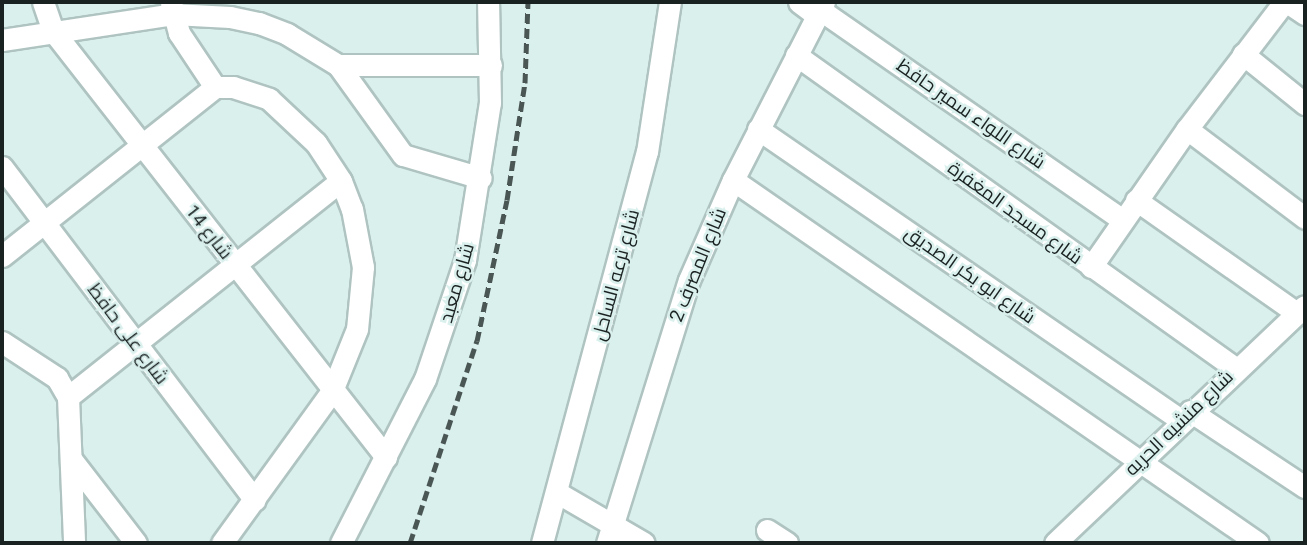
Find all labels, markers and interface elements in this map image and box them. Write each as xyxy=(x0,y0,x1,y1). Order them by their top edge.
street label: شارع اللواء سمير حافظ xyxy=(892,54,1050,174)
street label: شارع مسجد المغفرة xyxy=(943,157,1087,269)
street label: شارع 14 xyxy=(181,200,237,264)
street label: شارع المصرف 2 xyxy=(665,205,731,325)
street label: شارع ترعه الساحل xyxy=(587,207,645,343)
street label: شارع ابو بكر الصديق xyxy=(900,221,1040,329)
street label: شارع معبد xyxy=(435,241,479,325)
street label: شارع على حافظ xyxy=(83,279,173,389)
street label: شارع منشيه الحريه xyxy=(1120,365,1238,481)

